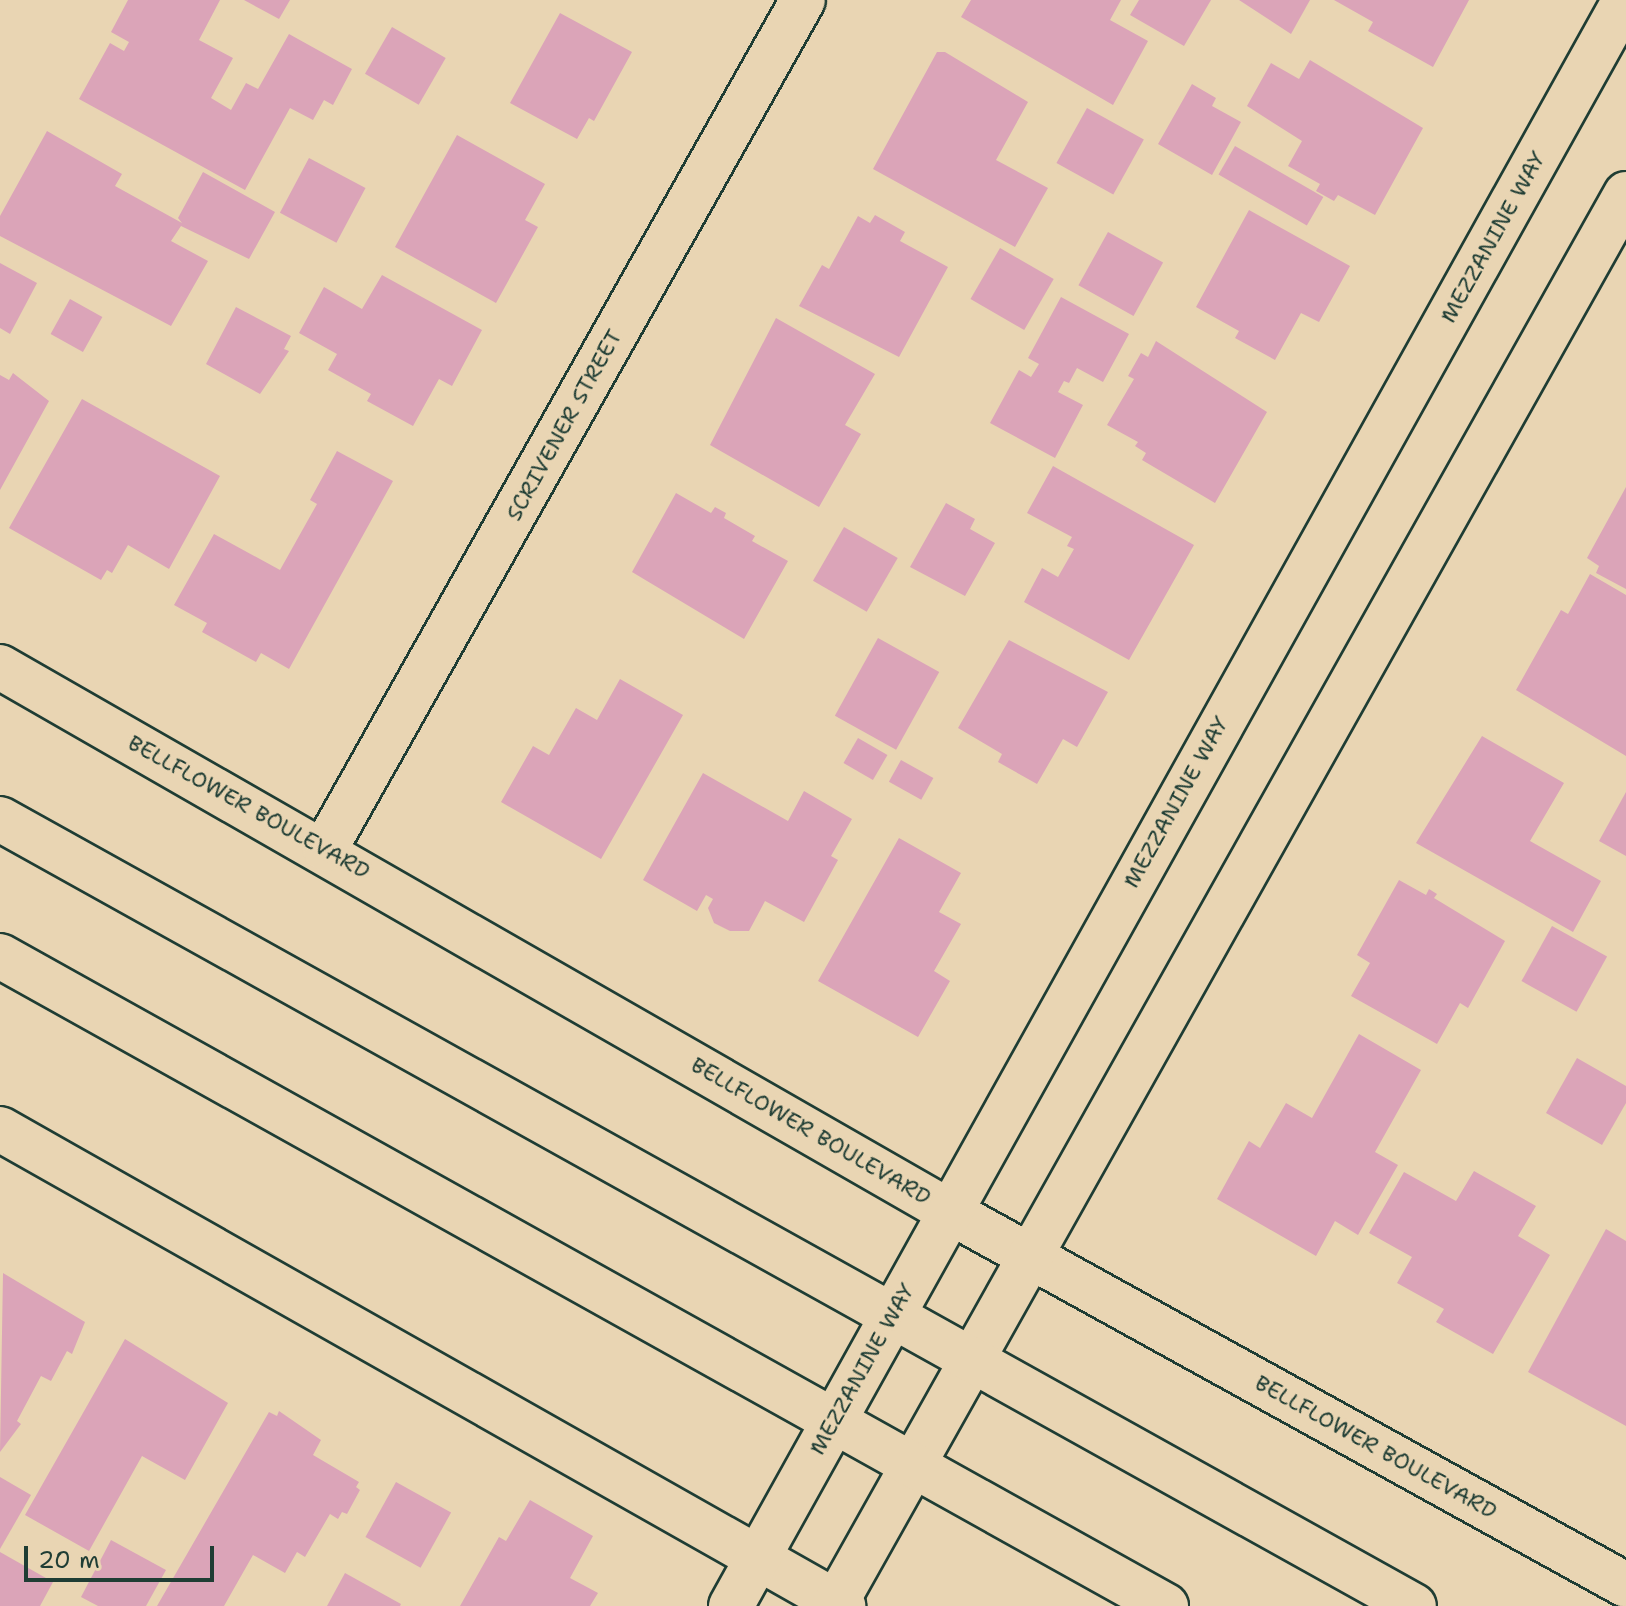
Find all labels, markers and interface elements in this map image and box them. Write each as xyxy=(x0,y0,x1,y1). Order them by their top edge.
street label: MEZZANINE WAY xyxy=(1435,147,1551,327)
street label: SCRIVENER STREET xyxy=(500,325,628,525)
street label: MEZZANINE WAY xyxy=(1118,712,1234,892)
street label: BELLFLOWER BOULEVARD xyxy=(123,729,375,885)
street label: BELLFLOWER BOULEVARD xyxy=(686,1051,936,1211)
street label: MEZZANINE WAY xyxy=(804,1279,920,1459)
street label: BELLFLOWER BOULEVARD xyxy=(1250,1369,1502,1525)
scale bar xyxy=(28,1530,218,1580)
text: 20 m xyxy=(38,1544,100,1576)

